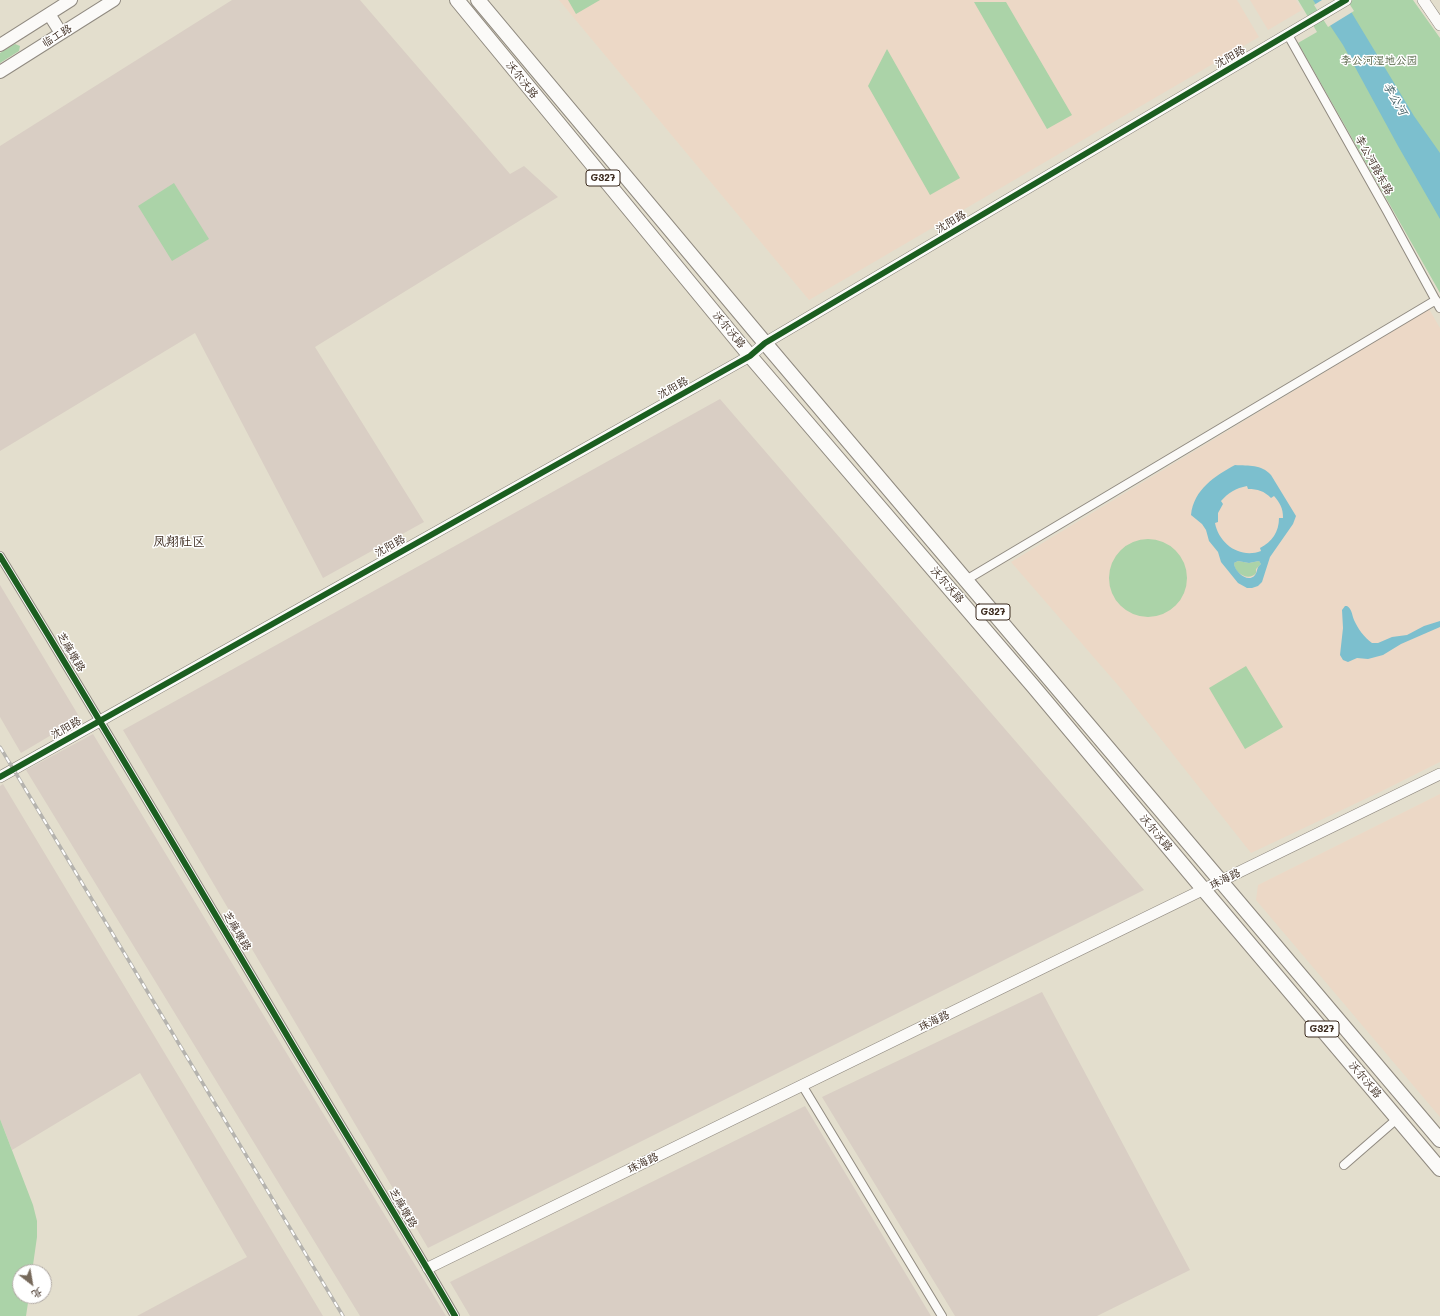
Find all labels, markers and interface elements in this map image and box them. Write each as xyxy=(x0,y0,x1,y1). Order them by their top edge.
street label: 临工路 xyxy=(40,22,74,50)
street label: 沈阳路 xyxy=(1212,43,1248,71)
park label: 李公河湿地公园 xyxy=(1341,54,1417,68)
street label: 沃尔沃路 xyxy=(503,59,541,101)
water label: 李公河 xyxy=(1380,80,1410,118)
street label: 李公河路东路 xyxy=(1352,133,1396,197)
road number: G327 xyxy=(586,170,620,186)
street label: 沈阳路 xyxy=(933,208,969,236)
street label: 沃尔沃路 xyxy=(710,309,748,351)
street label: 沈阳路 xyxy=(655,374,691,402)
street label: 沈阳路 xyxy=(372,532,408,560)
district label: 凤翔社区 xyxy=(153,534,205,550)
street label: 沃尔沃路 xyxy=(928,564,966,606)
road number: G327 xyxy=(976,604,1010,620)
street label: 芝麻墩路 xyxy=(54,630,88,674)
street label: 沈阳路 xyxy=(48,714,84,742)
street label: 沃尔沃路 xyxy=(1137,812,1175,854)
street label: 珠海路 xyxy=(1207,866,1243,892)
street label: 芝麻墩路 xyxy=(220,909,254,953)
street label: 珠海路 xyxy=(916,1008,952,1034)
road number: G327 xyxy=(1305,1021,1339,1037)
street label: 沃尔沃路 xyxy=(1346,1059,1384,1101)
street label: 珠海路 xyxy=(625,1150,661,1176)
street label: 芝麻墩路 xyxy=(386,1186,420,1230)
north arrow xyxy=(12,1264,52,1304)
text: 北 xyxy=(29,1285,47,1303)

